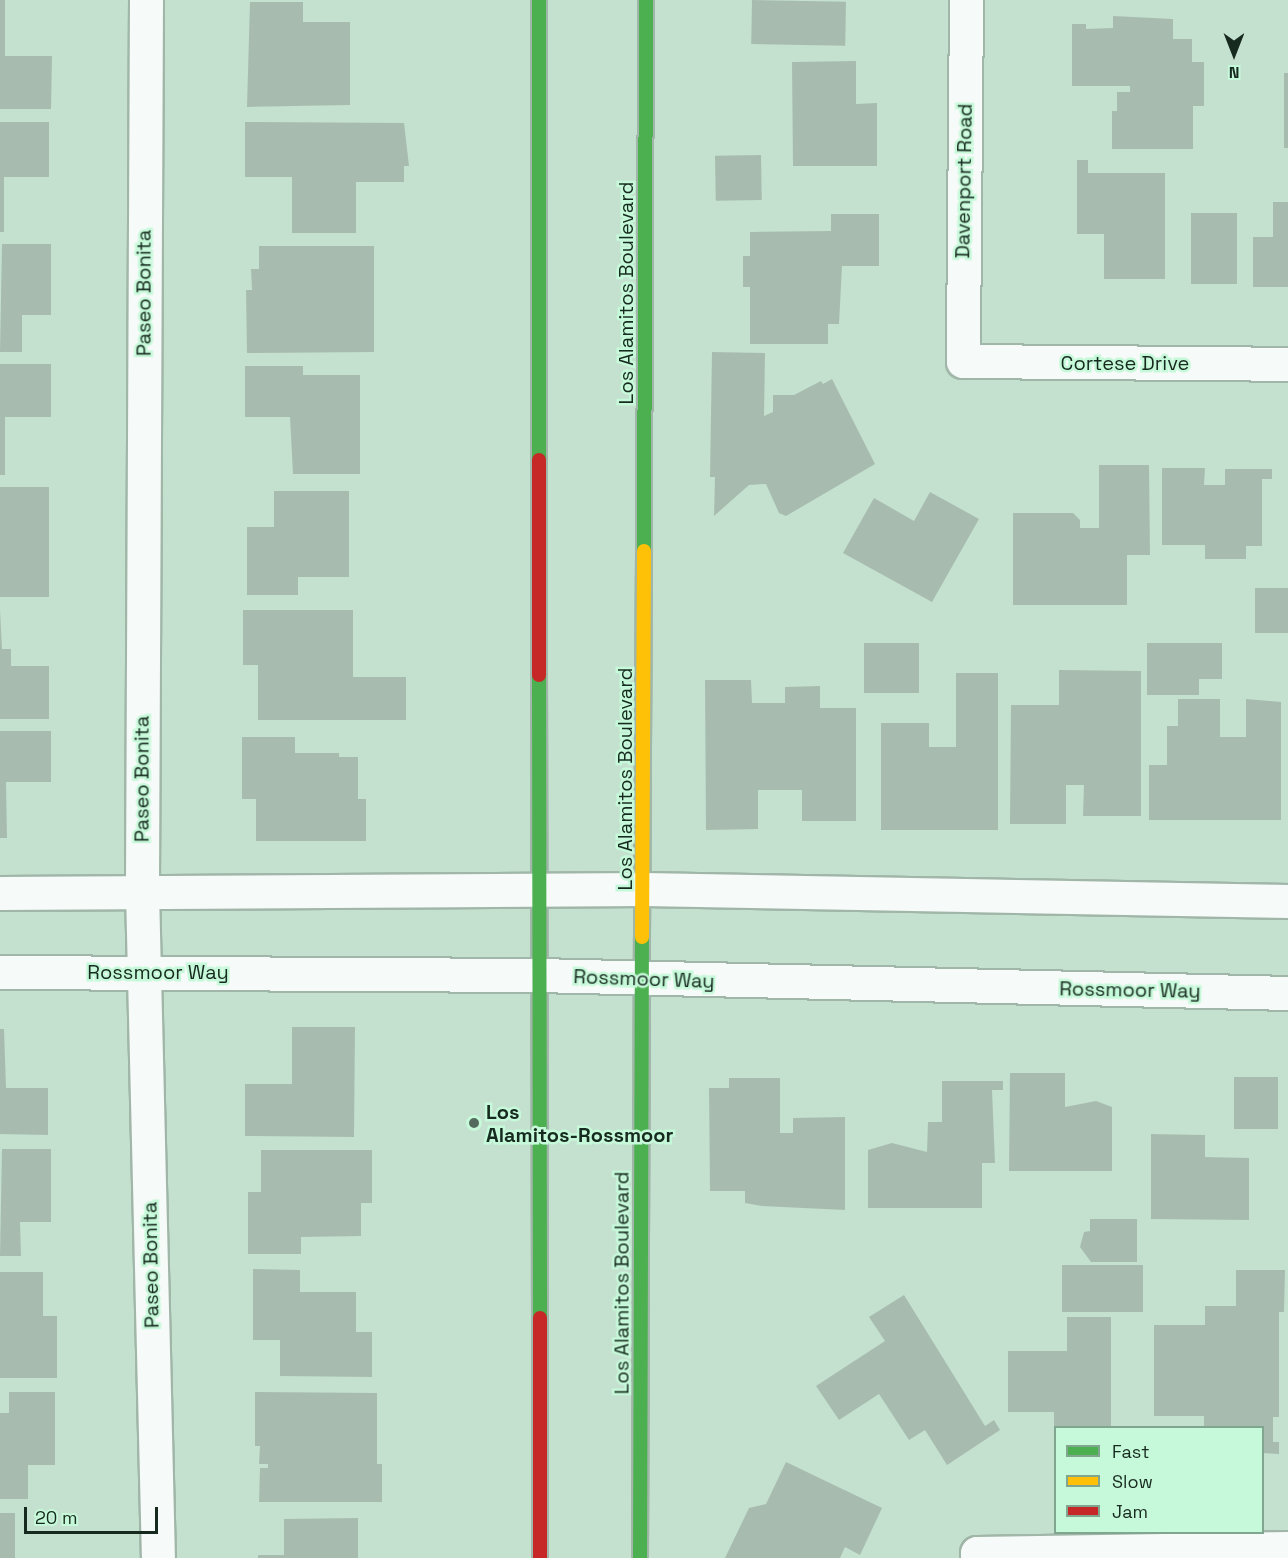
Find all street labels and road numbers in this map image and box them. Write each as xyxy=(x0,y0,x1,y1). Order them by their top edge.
street label: Davenport Road xyxy=(951,103,977,259)
street label: Los Alamitos Boulevard xyxy=(614,181,638,405)
street label: Paseo Bonita xyxy=(132,230,156,356)
street label: Cortese Drive xyxy=(1061,351,1189,375)
street label: Los Alamitos Boulevard xyxy=(613,667,637,891)
street label: Paseo Bonita xyxy=(130,716,154,842)
street label: Rossmoor Way xyxy=(87,960,229,984)
street label: Rossmoor Way xyxy=(573,965,715,993)
street label: Rossmoor Way xyxy=(1059,977,1201,1003)
street label: Los Alamitos Boulevard xyxy=(610,1171,634,1395)
street label: Paseo Bonita xyxy=(138,1202,164,1328)

